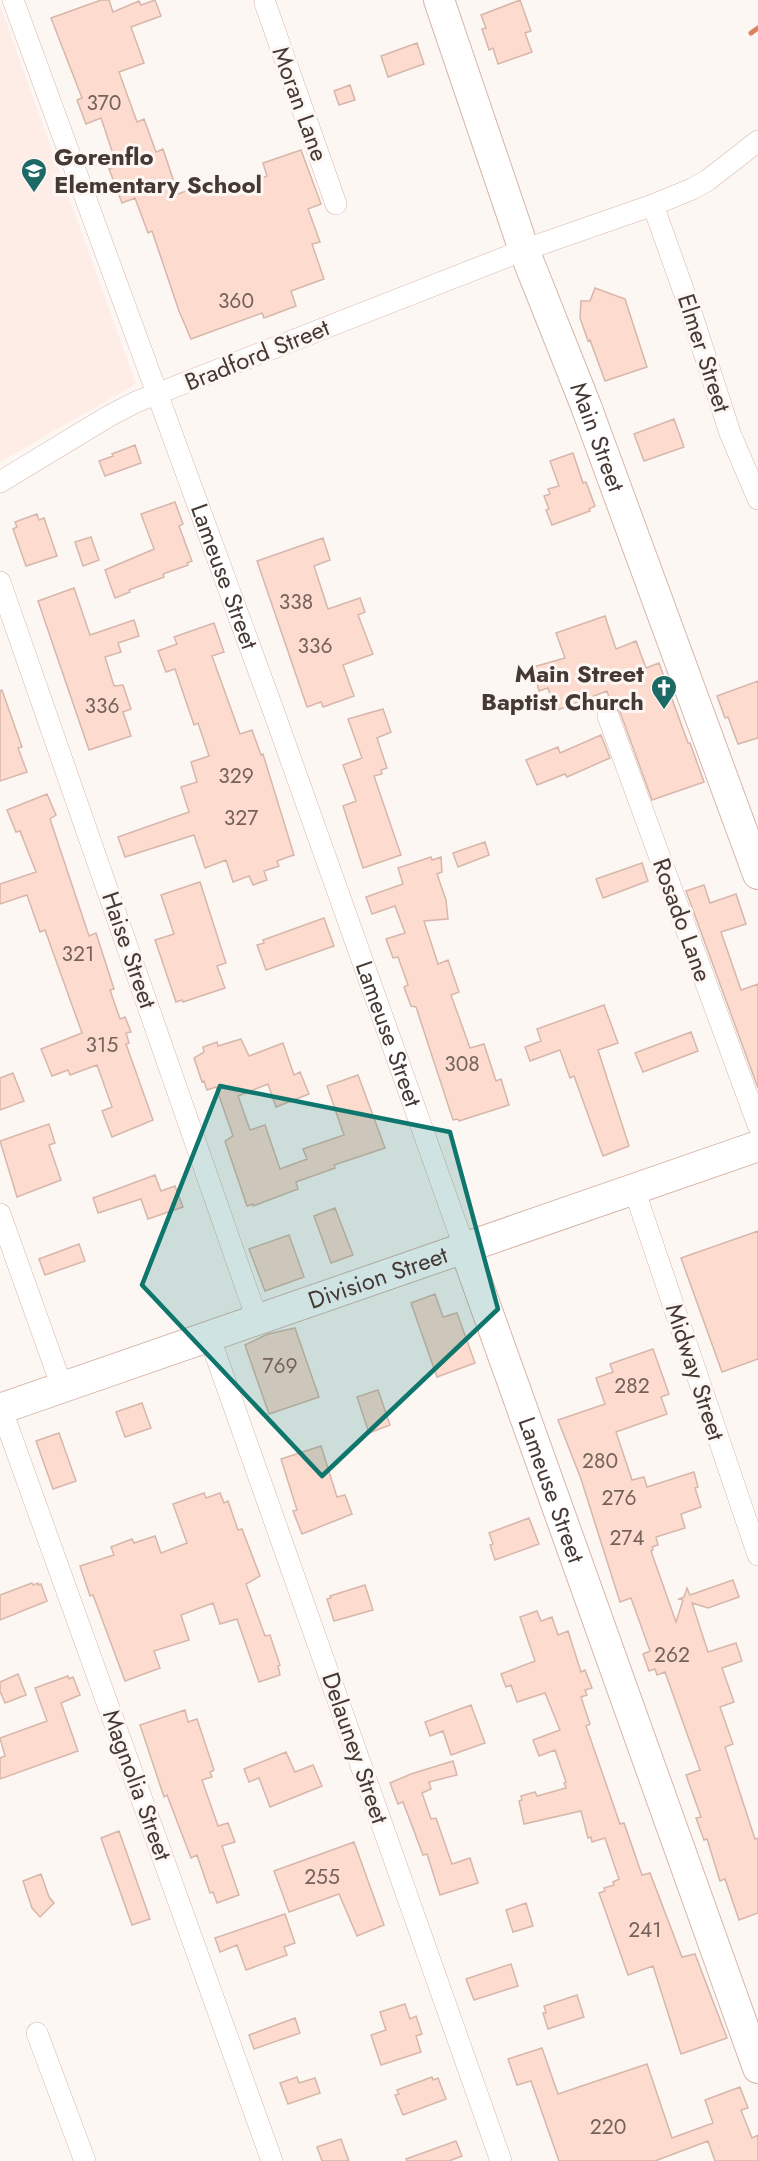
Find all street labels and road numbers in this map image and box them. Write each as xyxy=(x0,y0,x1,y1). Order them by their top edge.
street label: Moran Lane xyxy=(264,42,337,166)
street label: Elmer Street xyxy=(669,289,740,417)
street label: Bradford Street xyxy=(179,310,335,399)
street label: Main Street xyxy=(561,377,634,497)
street label: Lameuse Street xyxy=(182,499,267,654)
street label: Rosado Lane xyxy=(644,853,721,986)
street label: Haise Street xyxy=(93,887,166,1013)
street label: Lameuse Street xyxy=(347,956,431,1112)
street label: Division Street xyxy=(303,1237,452,1318)
street label: Midway Street xyxy=(657,1299,734,1445)
street label: Lameuse Street xyxy=(510,1412,594,1568)
street label: Delauney Street xyxy=(313,1667,398,1828)
street label: Magnolia Street xyxy=(94,1705,181,1865)

